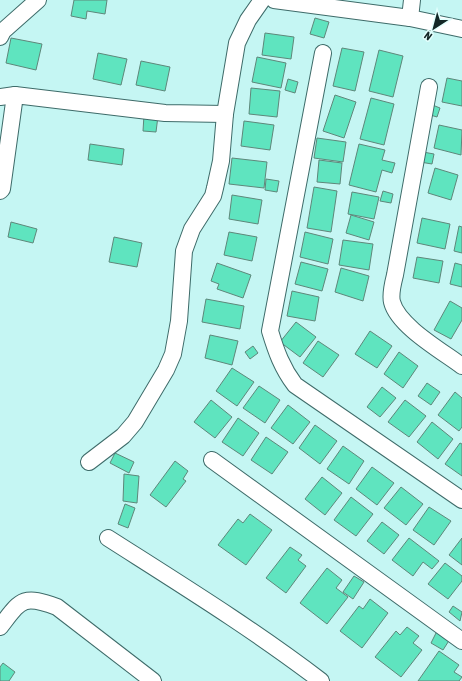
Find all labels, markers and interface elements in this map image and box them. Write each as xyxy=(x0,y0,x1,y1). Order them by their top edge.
north arrow xyxy=(414,8,454,48)
text: N xyxy=(422,29,434,43)

